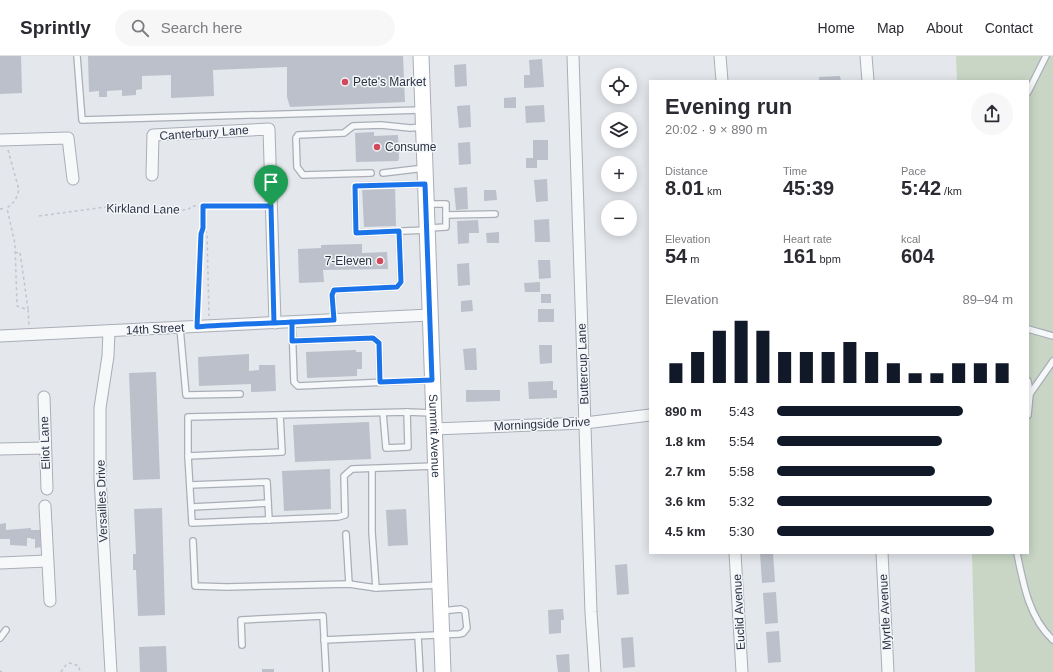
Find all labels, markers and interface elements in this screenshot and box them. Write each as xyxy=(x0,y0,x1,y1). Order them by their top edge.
search box xyxy=(115,10,395,46)
text: Sprintly xyxy=(20,17,91,38)
icon: search xyxy=(129,17,151,39)
text: Search here xyxy=(161,19,242,36)
text: Home xyxy=(818,20,855,36)
text: Map xyxy=(877,20,904,36)
text: About xyxy=(926,20,963,36)
text: Contact xyxy=(985,20,1033,36)
map controls xyxy=(601,68,637,236)
button: locate xyxy=(601,68,637,104)
place label: Pete's Market xyxy=(353,75,427,89)
marker: Pete's Market xyxy=(340,77,350,87)
button: share xyxy=(971,93,1013,135)
text: Evening run xyxy=(665,94,792,119)
button: layers xyxy=(601,112,637,148)
text: 20:02 · 9 × 890 m xyxy=(665,122,767,137)
street label: Canterbury Lane xyxy=(159,123,249,143)
place label: Consume xyxy=(385,140,437,154)
marker: Consume xyxy=(372,142,382,152)
button: + xyxy=(601,156,637,192)
pin xyxy=(254,165,288,206)
text: Distance xyxy=(665,165,708,177)
text: Time xyxy=(783,165,807,177)
text: Pace xyxy=(901,165,926,177)
icon: arrive xyxy=(260,171,282,193)
text: 8.01 xyxy=(665,177,704,199)
text: 45:39 xyxy=(783,177,834,199)
text: 5:42 xyxy=(901,177,941,199)
text: km xyxy=(704,185,722,197)
text: /km xyxy=(941,185,962,197)
button: − xyxy=(601,200,637,236)
street label: Kirkland Lane xyxy=(106,201,180,217)
text: Elevation xyxy=(665,233,710,245)
text: Heart rate xyxy=(783,233,832,245)
text: kcal xyxy=(901,233,921,245)
text: 54 xyxy=(665,245,687,267)
text: 161 xyxy=(783,245,816,267)
text: 604 xyxy=(901,245,934,267)
text: m xyxy=(687,253,699,265)
text: bpm xyxy=(816,253,841,265)
place label: 7-Eleven xyxy=(325,254,372,268)
marker: 7-Eleven xyxy=(375,256,385,266)
text: Elevation xyxy=(665,292,718,307)
text: 89–94 m xyxy=(962,292,1013,307)
street label: 14th Street xyxy=(125,320,185,338)
street label: Buttercup Lane xyxy=(575,323,591,405)
street label: Summit Avenue xyxy=(426,394,443,478)
text: 890 m xyxy=(665,404,702,419)
text: 5:43 xyxy=(729,404,754,419)
street label: Morningside Drive xyxy=(493,414,591,434)
street label: Eliot Lane xyxy=(37,416,53,470)
text: 1.8 km xyxy=(665,434,705,449)
text: 5:54 xyxy=(729,434,754,449)
street label: Versailles Drive xyxy=(94,459,110,543)
text: 2.7 km xyxy=(665,464,705,479)
text: 5:58 xyxy=(729,464,754,479)
text: 3.6 km xyxy=(665,494,705,509)
text: 5:32 xyxy=(729,494,754,509)
text: 4.5 km xyxy=(665,524,705,539)
text: 5:30 xyxy=(729,524,754,539)
street label: Euclid Avenue xyxy=(730,573,748,650)
street label: Myrtle Avenue xyxy=(876,573,894,650)

